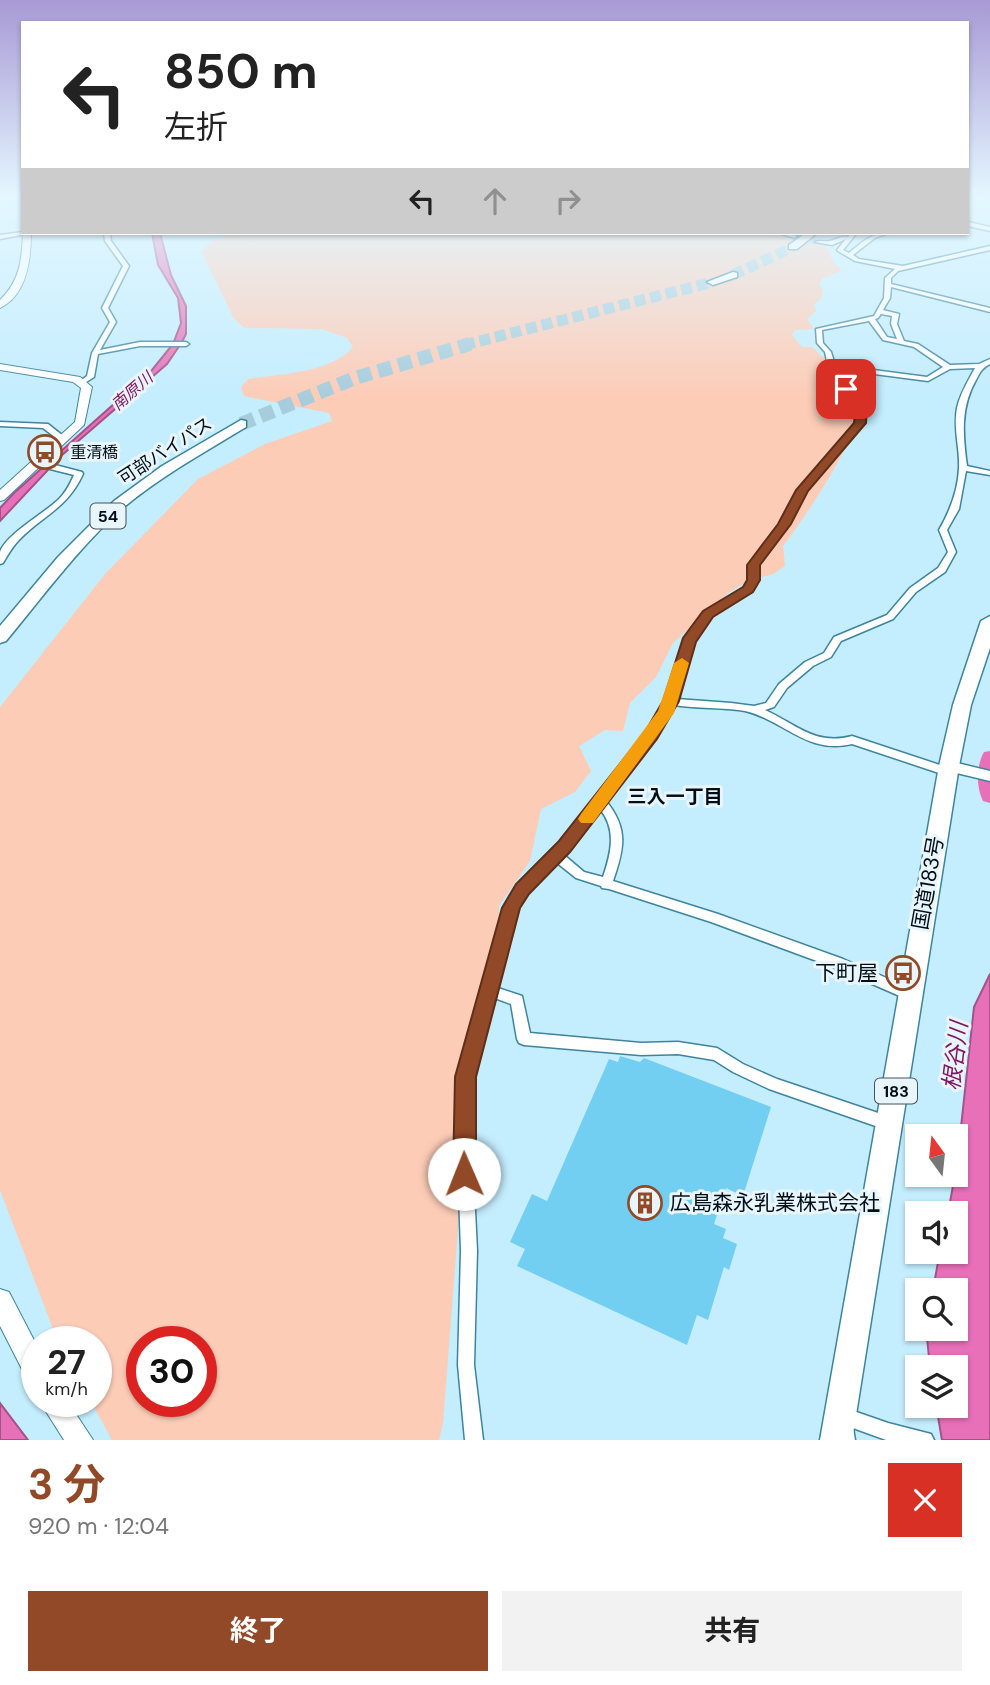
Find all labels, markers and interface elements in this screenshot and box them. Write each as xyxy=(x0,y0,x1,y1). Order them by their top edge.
text: 850 m xyxy=(164,39,318,103)
icon: left xyxy=(49,49,140,140)
text: 左折 xyxy=(164,106,228,148)
icon: left xyxy=(403,182,441,220)
icon: ahead xyxy=(476,182,514,220)
icon: right xyxy=(549,182,587,220)
pin xyxy=(816,359,876,419)
water label: 南原川 xyxy=(107,366,159,415)
icon: arrive xyxy=(827,370,865,408)
street label: 可部バイパス xyxy=(113,412,217,490)
bus stop icon: 重清橋 xyxy=(26,433,64,471)
place label: 重清橋 xyxy=(70,442,118,463)
road number: 54 xyxy=(90,503,126,528)
district label: 三入一丁目 xyxy=(627,784,723,809)
street label: 国道183号 xyxy=(906,834,950,932)
bus stop icon: 下町屋 xyxy=(884,954,922,992)
place label: 下町屋 xyxy=(815,959,878,987)
water label: 根谷川 xyxy=(936,1017,974,1092)
road number: 183 xyxy=(875,1078,917,1104)
north arrow xyxy=(905,1124,968,1186)
map controls xyxy=(905,1124,968,1418)
position arrow xyxy=(427,1137,501,1211)
building icon: 広島森永乳業株式会社 xyxy=(626,1184,664,1222)
place label: 広島森永乳業株式会社 xyxy=(670,1189,880,1217)
button: sound xyxy=(905,1201,968,1264)
button: search xyxy=(905,1278,968,1341)
speed limit sign: 30 xyxy=(126,1326,217,1417)
text: 27 xyxy=(47,1339,86,1385)
button: layers xyxy=(905,1355,968,1418)
text: km/h xyxy=(45,1377,88,1401)
text: 3 分 xyxy=(28,1457,105,1512)
button: close xyxy=(888,1463,962,1537)
text: 920 m · 12:04 xyxy=(28,1511,169,1541)
button: 終了 xyxy=(28,1591,488,1671)
button: 共有 xyxy=(502,1591,962,1671)

